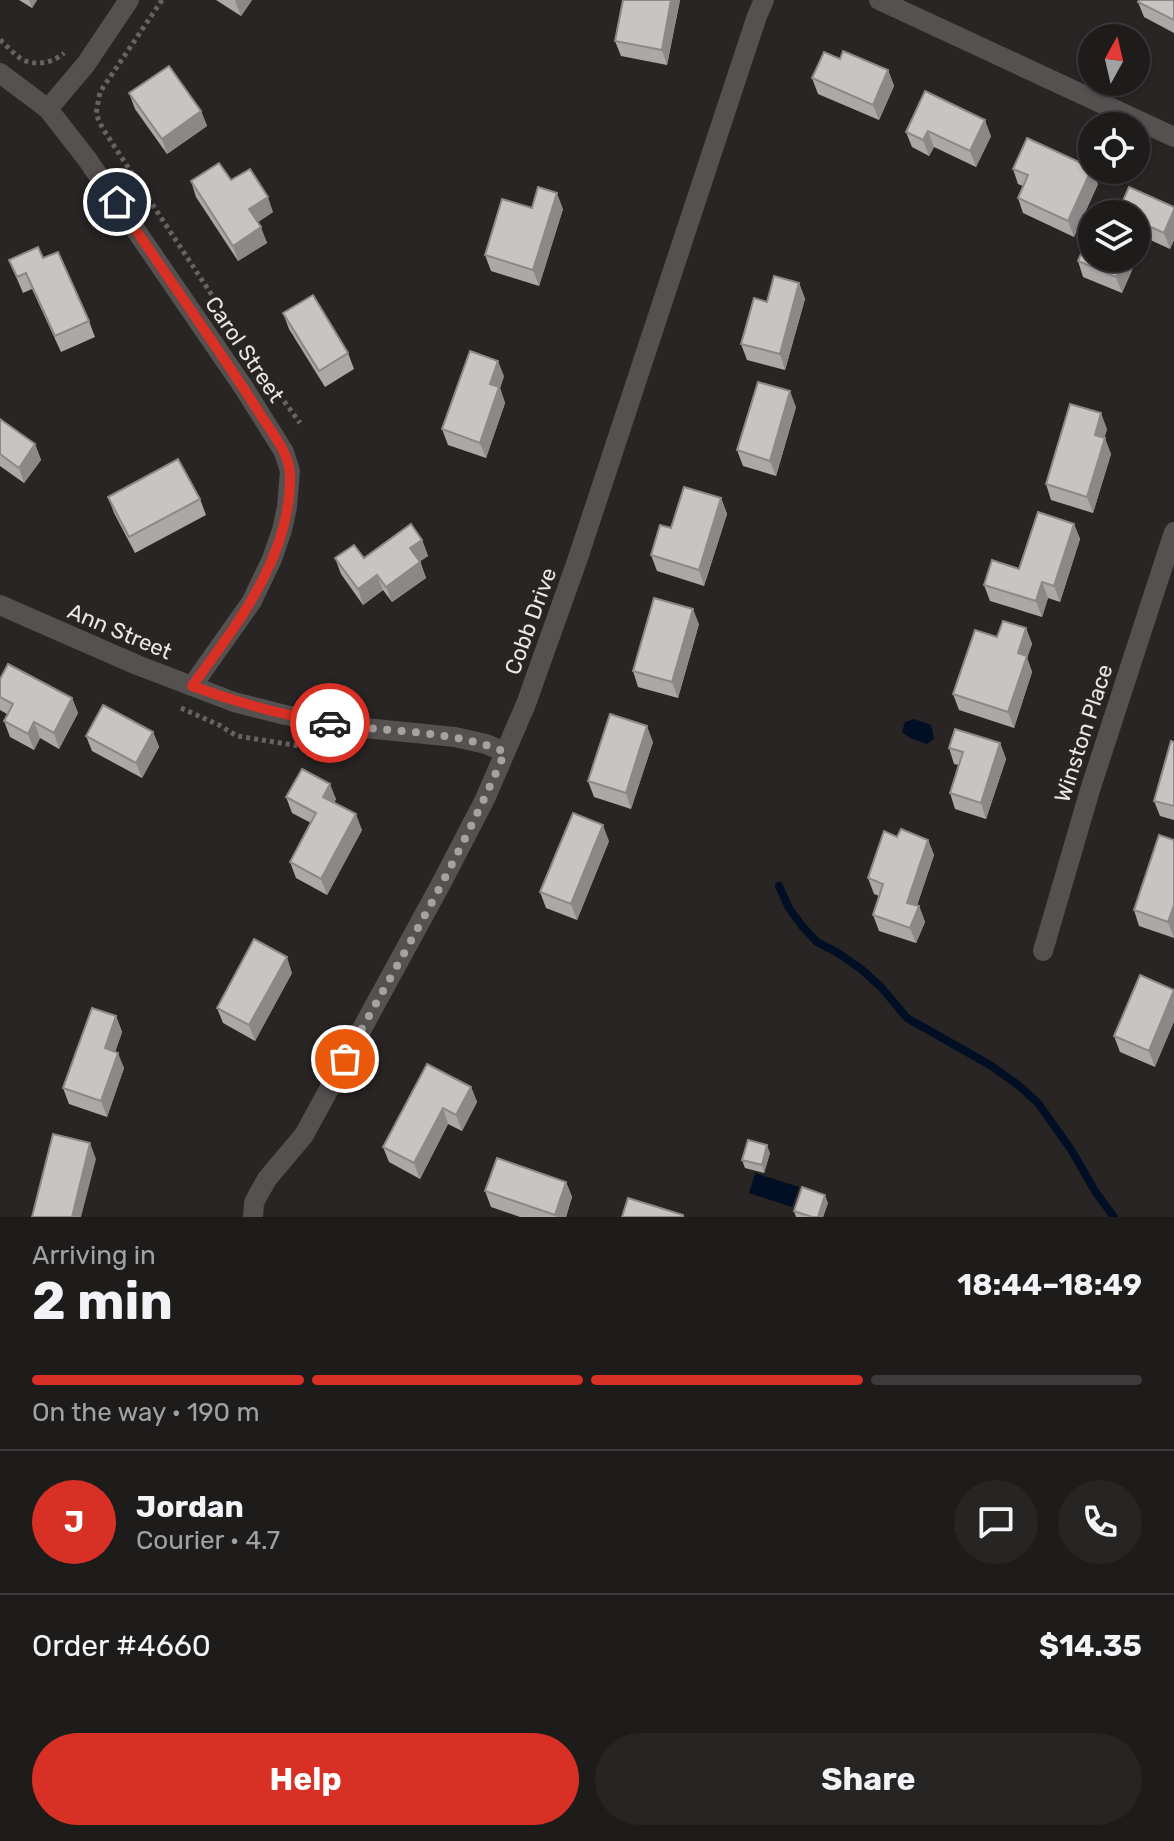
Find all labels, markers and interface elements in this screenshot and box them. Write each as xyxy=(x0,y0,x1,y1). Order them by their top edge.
north arrow xyxy=(1078,24,1150,96)
map controls xyxy=(1078,24,1150,272)
button: locate xyxy=(1078,112,1150,184)
pin xyxy=(83,168,151,236)
icon: home xyxy=(95,180,139,224)
button: layers xyxy=(1078,200,1150,272)
street label: Carol Street xyxy=(199,291,290,408)
street label: Cobb Drive xyxy=(499,564,562,678)
street label: Ann Street xyxy=(64,597,176,666)
street label: Winston Place xyxy=(1048,661,1118,806)
courier xyxy=(290,683,370,763)
icon: car xyxy=(308,701,352,745)
pin xyxy=(311,1025,379,1093)
icon: bag xyxy=(323,1037,367,1081)
text: Arriving in xyxy=(32,1240,156,1271)
text: 18:44–18:49 xyxy=(957,1267,1142,1303)
text: 2 min xyxy=(32,1270,173,1332)
text: On the way · 190 m xyxy=(32,1397,260,1428)
button: chat xyxy=(954,1480,1038,1564)
button: phone xyxy=(1058,1480,1142,1564)
text: Jordan xyxy=(136,1489,244,1525)
text: J xyxy=(64,1504,84,1540)
text: Courier · 4.7 xyxy=(136,1525,280,1556)
text: Order #4660 xyxy=(32,1628,211,1664)
text: $14.35 xyxy=(1039,1628,1142,1664)
button: Help xyxy=(32,1733,579,1825)
button: Share xyxy=(595,1733,1142,1825)

